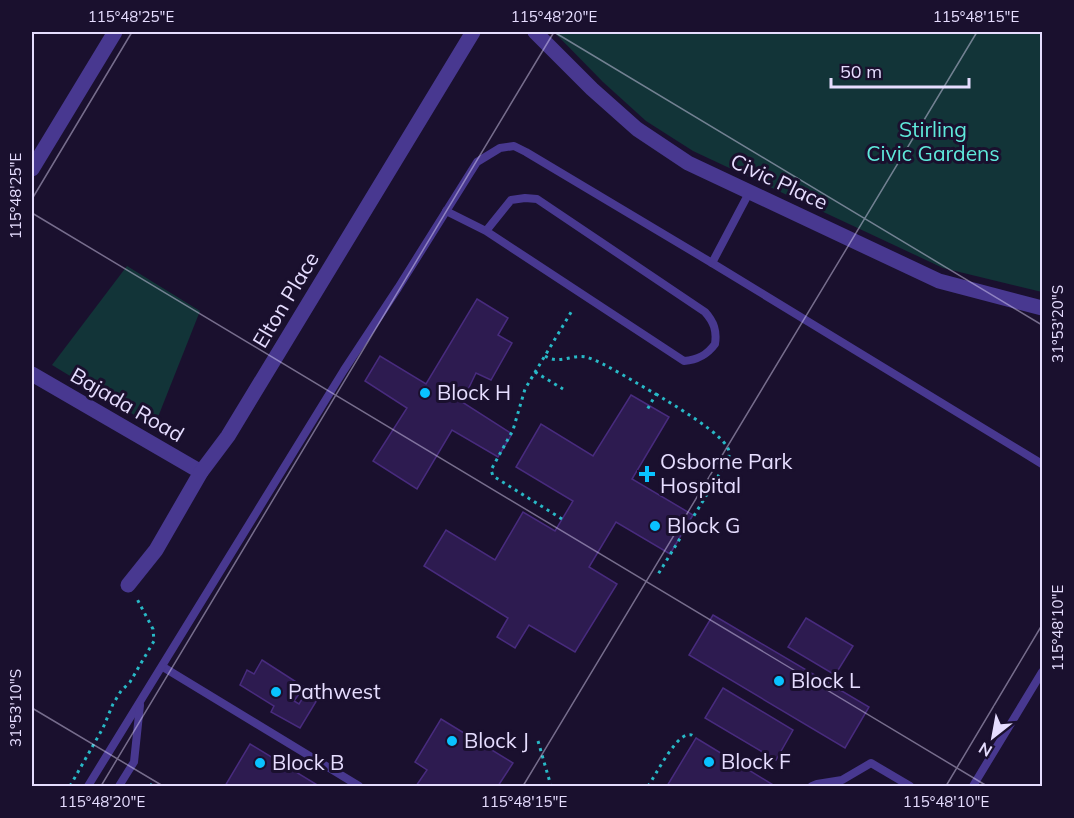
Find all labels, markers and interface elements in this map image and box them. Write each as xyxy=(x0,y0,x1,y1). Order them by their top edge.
text: 115°48'25"E xyxy=(88,7,174,26)
text: 115°48'20"E xyxy=(511,7,597,26)
text: 115°48'15"E xyxy=(933,7,1019,26)
scale bar xyxy=(831,51,969,89)
text: 50 m xyxy=(840,60,882,83)
park label: Stirling Civic Gardens xyxy=(866,116,1000,166)
street label: Civic Place xyxy=(727,147,832,215)
text: 115°48'25"E xyxy=(6,153,25,239)
street label: Elton Place xyxy=(246,247,324,352)
text: 31°53'20"S xyxy=(1048,285,1067,363)
street label: Bajada Road xyxy=(66,361,189,447)
place label: Block H xyxy=(437,379,511,405)
marker: Block H xyxy=(418,386,432,400)
place label: Osborne Park Hospital xyxy=(660,448,792,498)
marker: Osborne Park Hospital xyxy=(638,465,656,483)
place label: Block G xyxy=(667,512,740,538)
marker: Block G xyxy=(648,519,662,533)
text: 115°48'10"E xyxy=(1048,585,1067,671)
place label: Block L xyxy=(791,667,861,693)
text: 31°53'10"S xyxy=(6,669,25,747)
marker: Block L xyxy=(772,674,786,688)
place label: Pathwest xyxy=(288,678,381,704)
marker: Pathwest xyxy=(269,685,283,699)
north arrow xyxy=(963,707,1023,767)
place label: Block J xyxy=(464,727,529,753)
marker: Block J xyxy=(445,734,459,748)
text: N xyxy=(975,738,996,762)
place label: Block F xyxy=(721,748,791,774)
place label: Block B xyxy=(272,749,344,775)
marker: Block F xyxy=(702,755,716,769)
marker: Block B xyxy=(253,756,267,770)
text: 115°48'20"E xyxy=(59,792,145,811)
text: 115°48'15"E xyxy=(481,792,567,811)
text: 115°48'10"E xyxy=(903,792,989,811)

